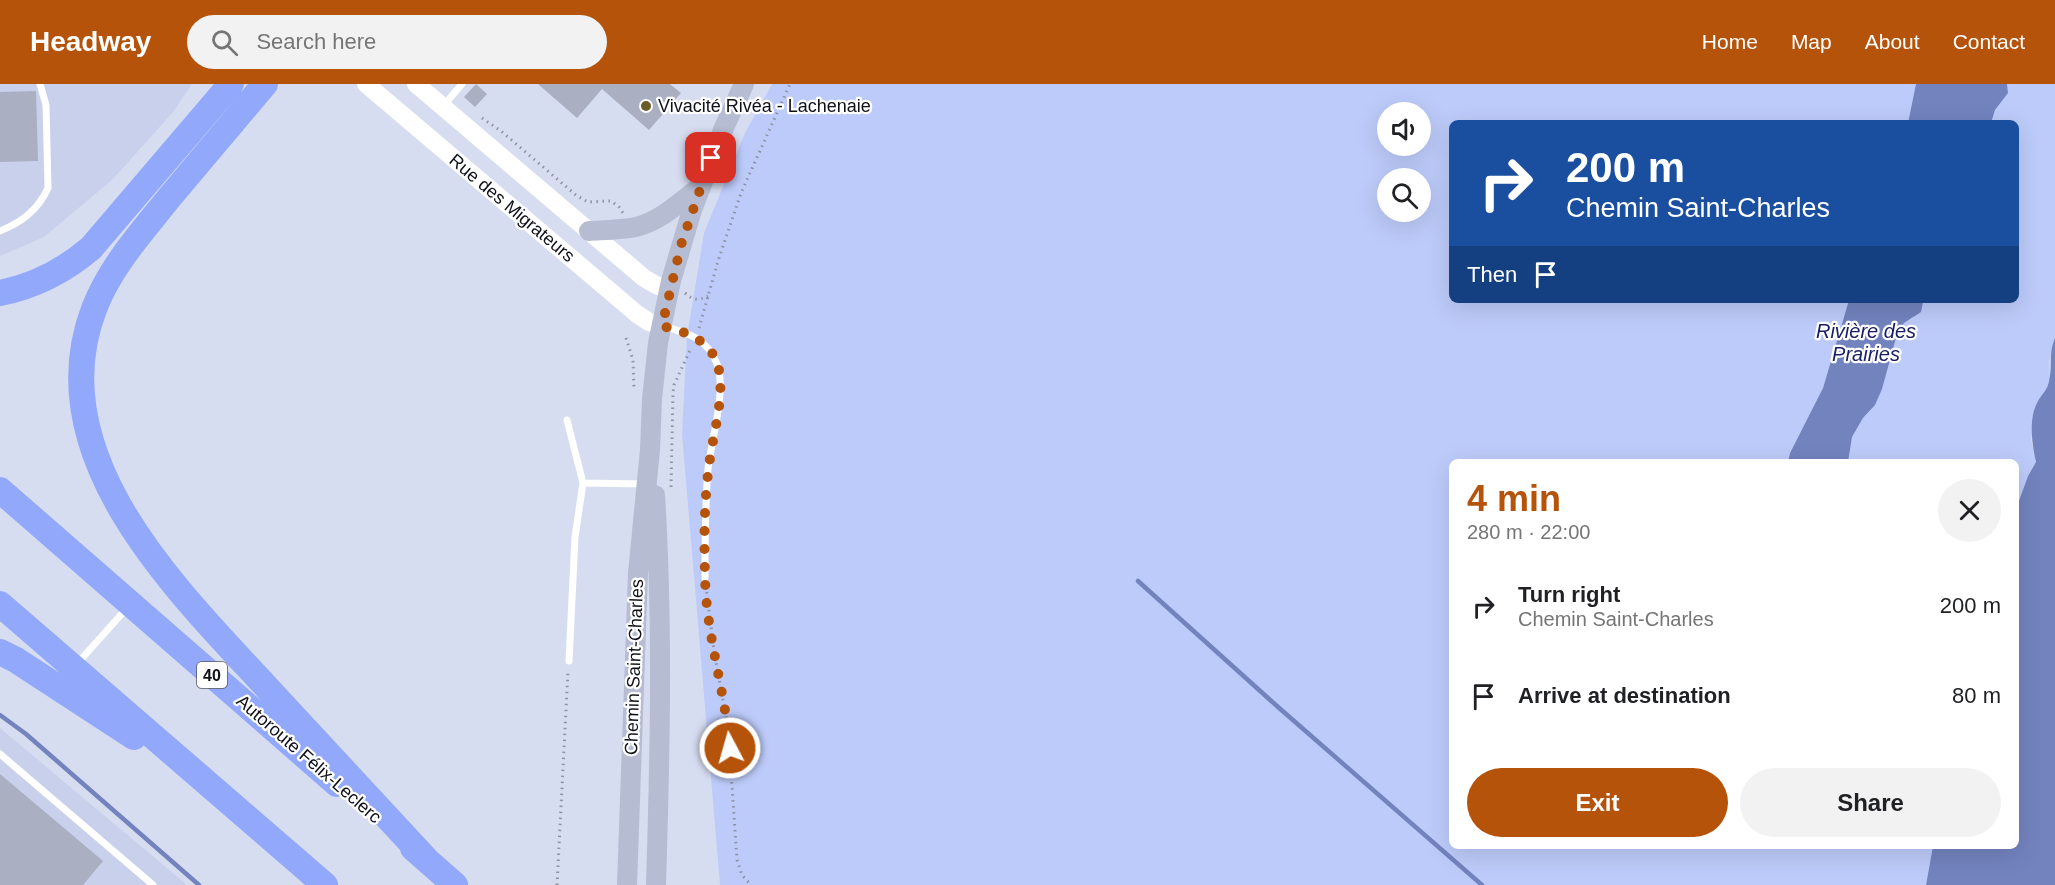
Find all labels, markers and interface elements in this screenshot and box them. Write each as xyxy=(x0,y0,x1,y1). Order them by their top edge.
search box xyxy=(187,15,607,69)
text: Headway xyxy=(30,26,151,57)
icon: search xyxy=(208,26,241,59)
text: Search here xyxy=(256,29,376,54)
text: Home xyxy=(1702,30,1758,53)
text: Map xyxy=(1791,30,1832,53)
text: About xyxy=(1865,30,1920,53)
text: Contact xyxy=(1953,30,2025,53)
place label: Vivacité Rivéa - Lachenaie xyxy=(658,96,871,116)
marker: Vivacité Rivéa - Lachenaie xyxy=(639,99,653,113)
map controls xyxy=(1377,102,1431,222)
button: sound xyxy=(1377,102,1431,156)
pin xyxy=(685,132,736,183)
icon: arrive xyxy=(694,141,727,174)
icon: right xyxy=(1467,144,1545,222)
text: 200 m xyxy=(1566,144,1685,191)
street label: Rue des Migrateurs xyxy=(445,150,579,266)
button: search xyxy=(1377,168,1431,222)
text: Chemin Saint-Charles xyxy=(1566,193,1830,223)
icon: arrive xyxy=(1529,258,1562,291)
text: Then xyxy=(1467,262,1517,287)
water label: Rivière des Prairies xyxy=(1816,320,1916,365)
text: 4 min xyxy=(1467,478,1561,519)
button: close xyxy=(1938,479,2001,542)
text: 280 m · 22:00 xyxy=(1467,521,1590,543)
street label: Chemin Saint-Charles xyxy=(621,579,647,755)
text: Turn right xyxy=(1518,582,1620,607)
icon: right xyxy=(1467,590,1500,623)
text: 200 m xyxy=(1940,593,2001,618)
text: Chemin Saint-Charles xyxy=(1518,608,1714,630)
road number: 40 xyxy=(197,662,227,688)
icon: arrive xyxy=(1467,680,1500,713)
text: Arrive at destination xyxy=(1518,683,1731,708)
text: 80 m xyxy=(1952,683,2001,708)
street label: Autoroute Félix-Leclerc xyxy=(233,691,385,827)
position arrow xyxy=(698,716,762,780)
button: Exit xyxy=(1467,768,1728,837)
button: Share xyxy=(1740,768,2001,837)

